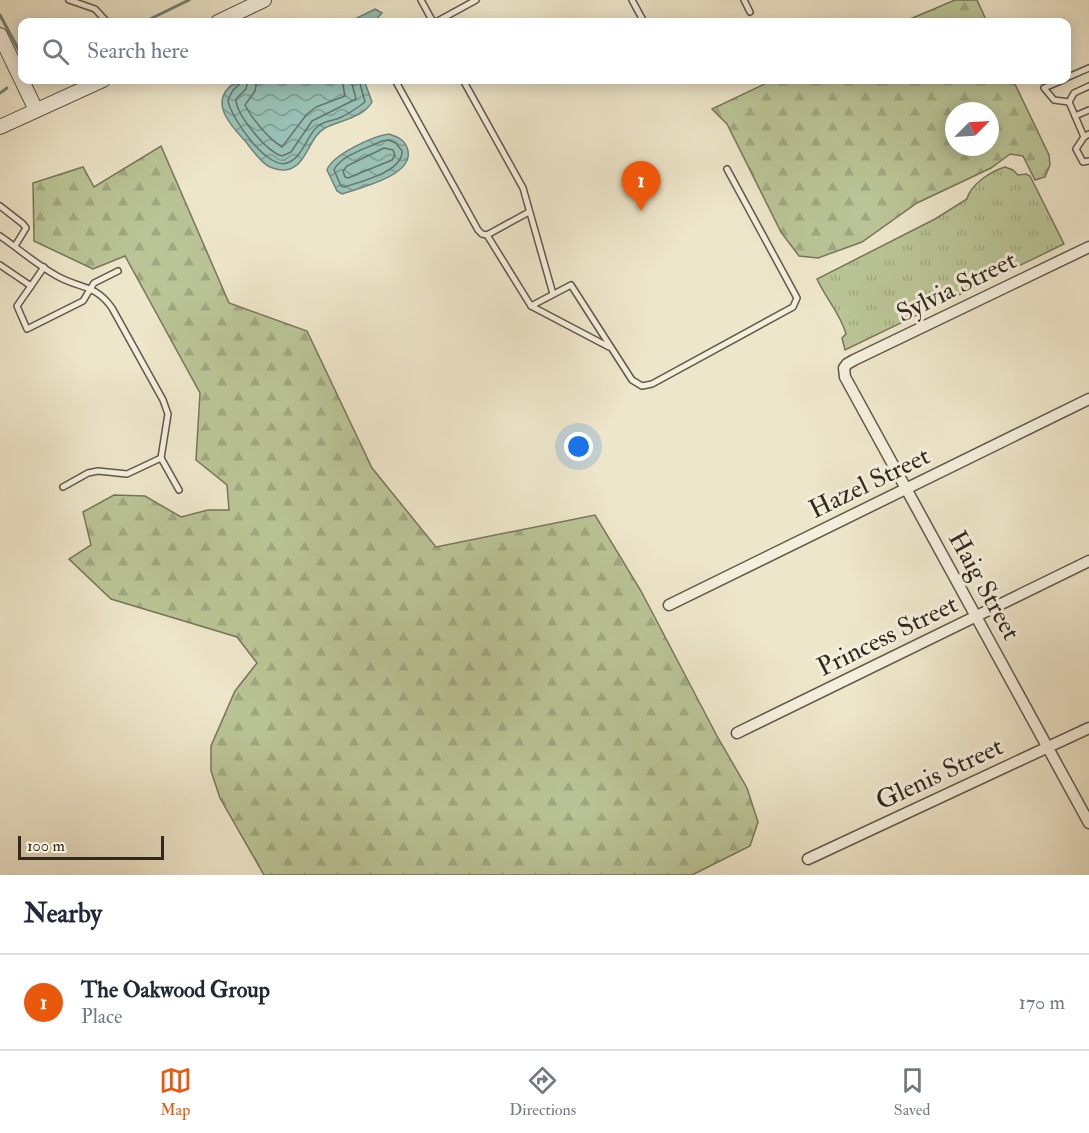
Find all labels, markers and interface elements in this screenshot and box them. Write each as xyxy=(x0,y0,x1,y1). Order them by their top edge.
search box xyxy=(18,18,1071,84)
icon: search xyxy=(39,35,72,68)
text: Search here xyxy=(87,37,189,65)
north arrow xyxy=(945,102,999,156)
pin: 1 xyxy=(622,162,660,211)
street label: Sylvia Street xyxy=(891,244,1021,330)
your location xyxy=(564,432,593,461)
street label: Hazel Street xyxy=(804,440,935,526)
street label: Haig Street xyxy=(941,525,1027,646)
street label: Princess Street xyxy=(812,588,963,684)
street label: Glenis Street xyxy=(871,731,1008,817)
scale bar xyxy=(18,833,164,860)
text: 100 m xyxy=(27,836,65,856)
text: Nearby xyxy=(24,898,102,930)
text: The Oakwood Group xyxy=(81,976,270,1004)
text: 1 xyxy=(40,990,47,1015)
text: 170 m xyxy=(1019,990,1065,1015)
text: Place xyxy=(81,1004,122,1029)
tab: Map xyxy=(159,1064,192,1120)
tab: Directions xyxy=(509,1064,576,1120)
tab: Saved xyxy=(894,1064,930,1120)

